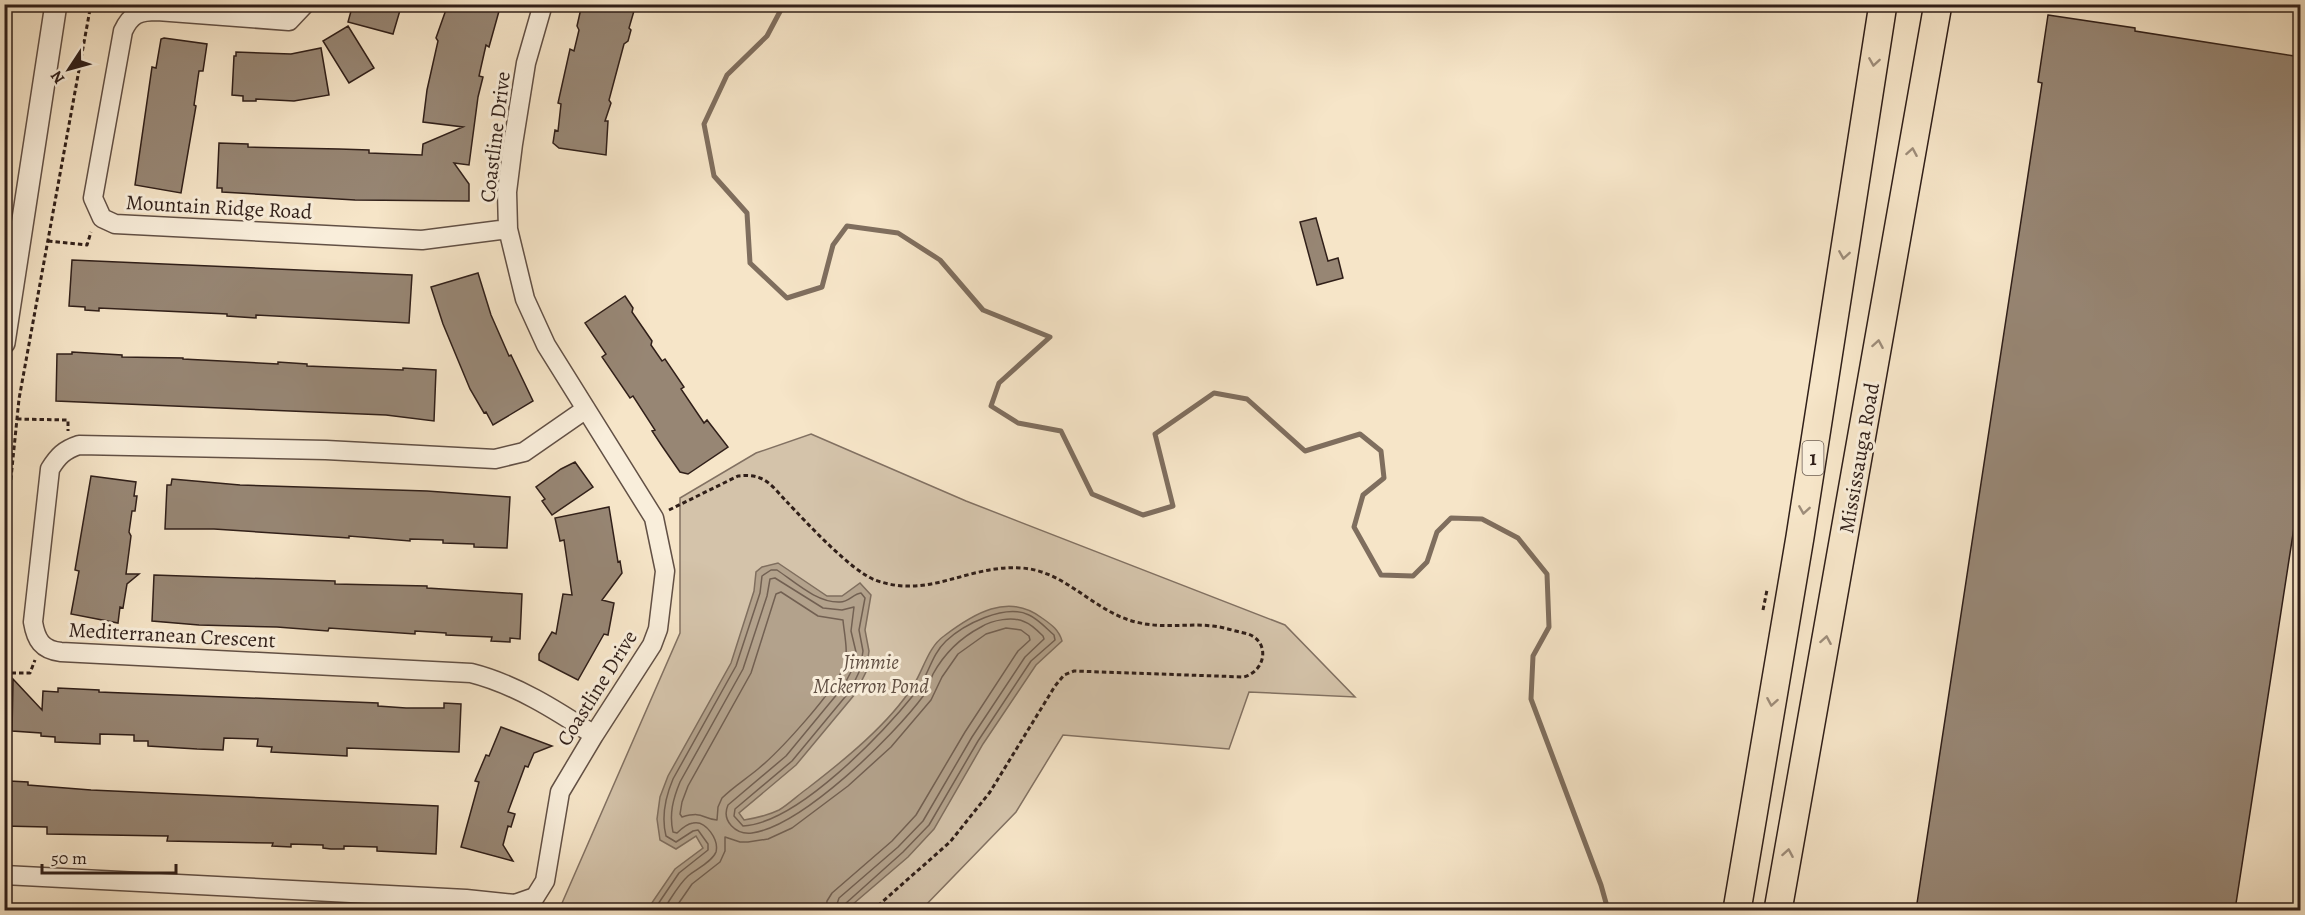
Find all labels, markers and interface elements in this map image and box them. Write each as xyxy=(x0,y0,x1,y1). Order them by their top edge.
north arrow xyxy=(39,39,99,99)
one-way arrow xyxy=(1868,58,1880,67)
text: N xyxy=(45,66,70,88)
street label: Coastline Drive xyxy=(473,70,517,204)
one-way arrow xyxy=(1905,147,1917,156)
street label: Mountain Ridge Road xyxy=(125,188,314,226)
one-way arrow xyxy=(1838,250,1850,260)
one-way arrow xyxy=(1872,339,1884,348)
street label: Mississauga Road xyxy=(1832,380,1886,535)
road number: 1 xyxy=(1802,441,1824,475)
one-way arrow xyxy=(1799,505,1811,515)
street label: Mediterranean Crescent xyxy=(68,616,276,654)
street label: Coastline Drive xyxy=(550,625,644,751)
one-way arrow xyxy=(1820,636,1832,645)
park label: Jimmie Mckerron Pond xyxy=(813,648,929,700)
one-way arrow xyxy=(1767,698,1779,707)
scale bar xyxy=(42,837,176,875)
text: 50 m xyxy=(51,846,87,870)
one-way arrow xyxy=(1781,848,1794,858)

